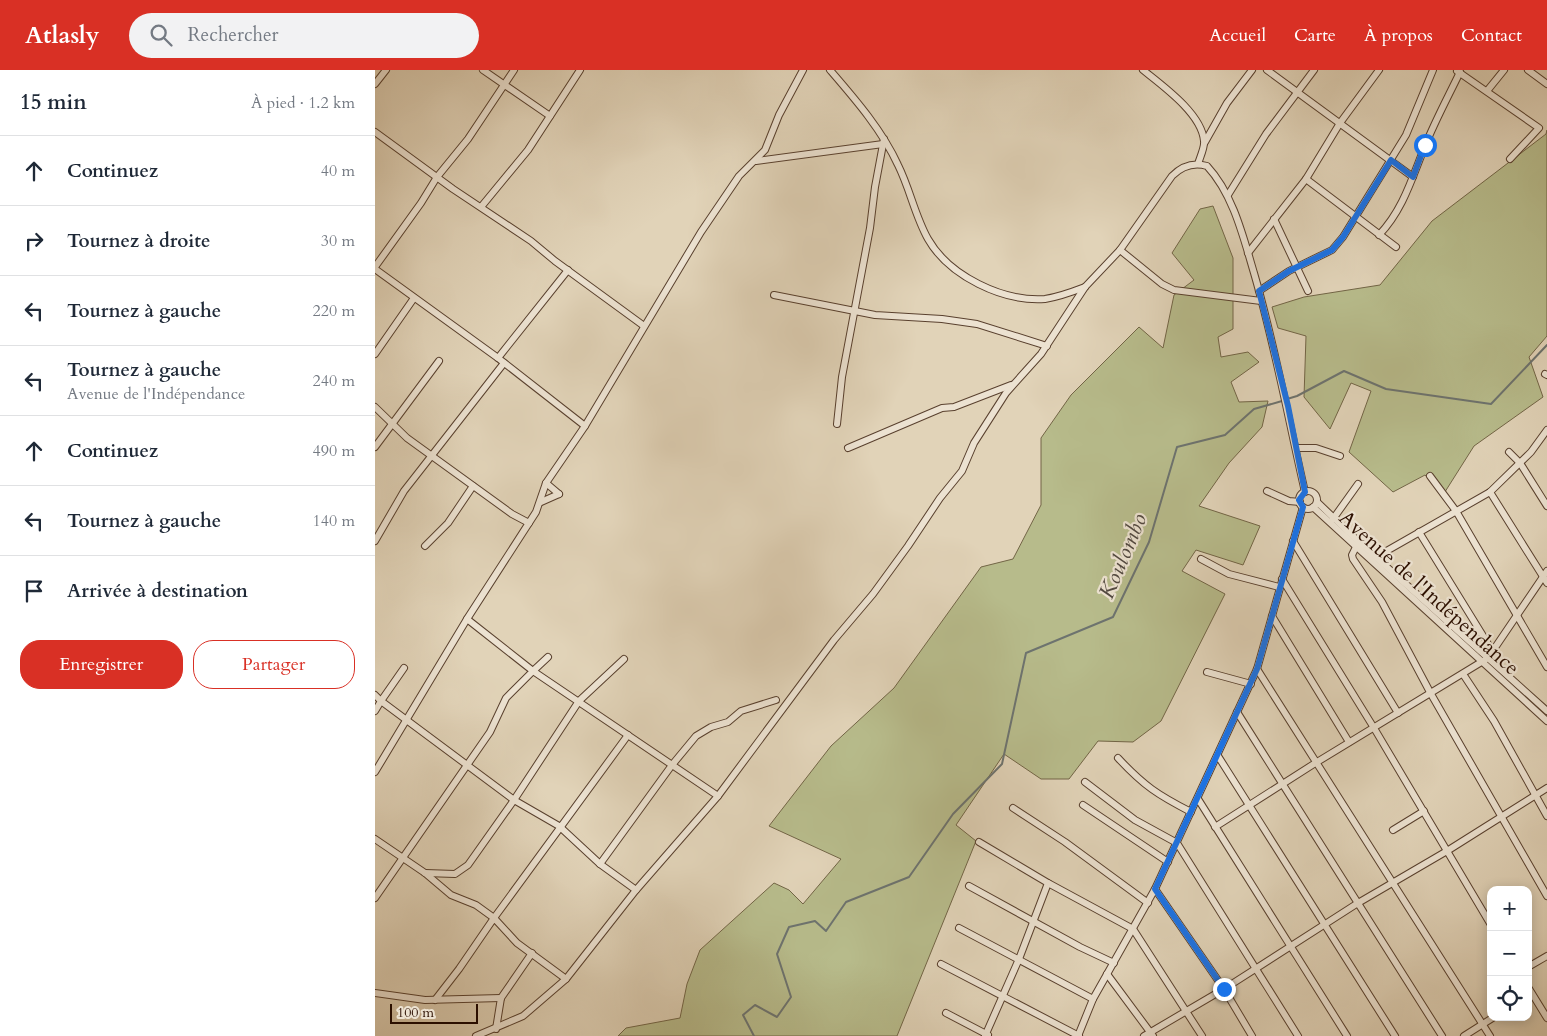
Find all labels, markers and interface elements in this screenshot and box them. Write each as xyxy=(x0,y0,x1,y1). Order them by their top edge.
search box xyxy=(129,13,479,58)
text: Atlasly xyxy=(25,19,99,52)
icon: search xyxy=(147,21,175,49)
text: Rechercher xyxy=(187,22,279,48)
text: Accueil xyxy=(1209,23,1266,48)
text: Carte xyxy=(1294,23,1336,48)
text: À propos xyxy=(1364,23,1433,48)
text: Contact xyxy=(1461,23,1522,48)
text: 15 min xyxy=(20,88,87,117)
text: À pied · 1.2 km xyxy=(251,92,355,114)
route start xyxy=(1414,134,1437,157)
icon: ahead xyxy=(20,157,48,185)
text: Continuez xyxy=(67,158,158,184)
text: 40 m xyxy=(321,160,355,182)
icon: right xyxy=(20,227,48,255)
text: Tournez à droite xyxy=(67,228,210,254)
text: 30 m xyxy=(321,230,355,252)
icon: left xyxy=(20,297,48,325)
text: Tournez à gauche xyxy=(67,298,221,324)
text: 220 m xyxy=(313,300,355,322)
text: Tournez à gauche xyxy=(67,357,221,383)
icon: left xyxy=(20,367,48,395)
text: 240 m xyxy=(313,370,355,392)
text: Avenue de l'Indépendance xyxy=(67,383,245,405)
icon: ahead xyxy=(20,437,48,465)
text: Continuez xyxy=(67,438,158,464)
text: 490 m xyxy=(313,440,355,462)
street label: Avenue de l'Indépendance xyxy=(1332,504,1526,682)
icon: left xyxy=(20,507,48,535)
text: Tournez à gauche xyxy=(67,508,221,534)
water label: Koulombo xyxy=(1092,509,1154,603)
text: 140 m xyxy=(313,510,355,532)
icon: arrive xyxy=(20,577,48,605)
text: Arrivée à destination xyxy=(67,578,248,604)
button: Enregistrer xyxy=(20,640,183,689)
button: Partager xyxy=(193,640,355,689)
map controls xyxy=(1487,886,1532,1021)
button: + xyxy=(1487,886,1532,931)
button: − xyxy=(1487,931,1532,976)
button: locate xyxy=(1487,976,1532,1021)
route end xyxy=(1213,978,1236,1001)
scale bar xyxy=(390,1001,477,1024)
text: 100 m xyxy=(397,1003,434,1022)

